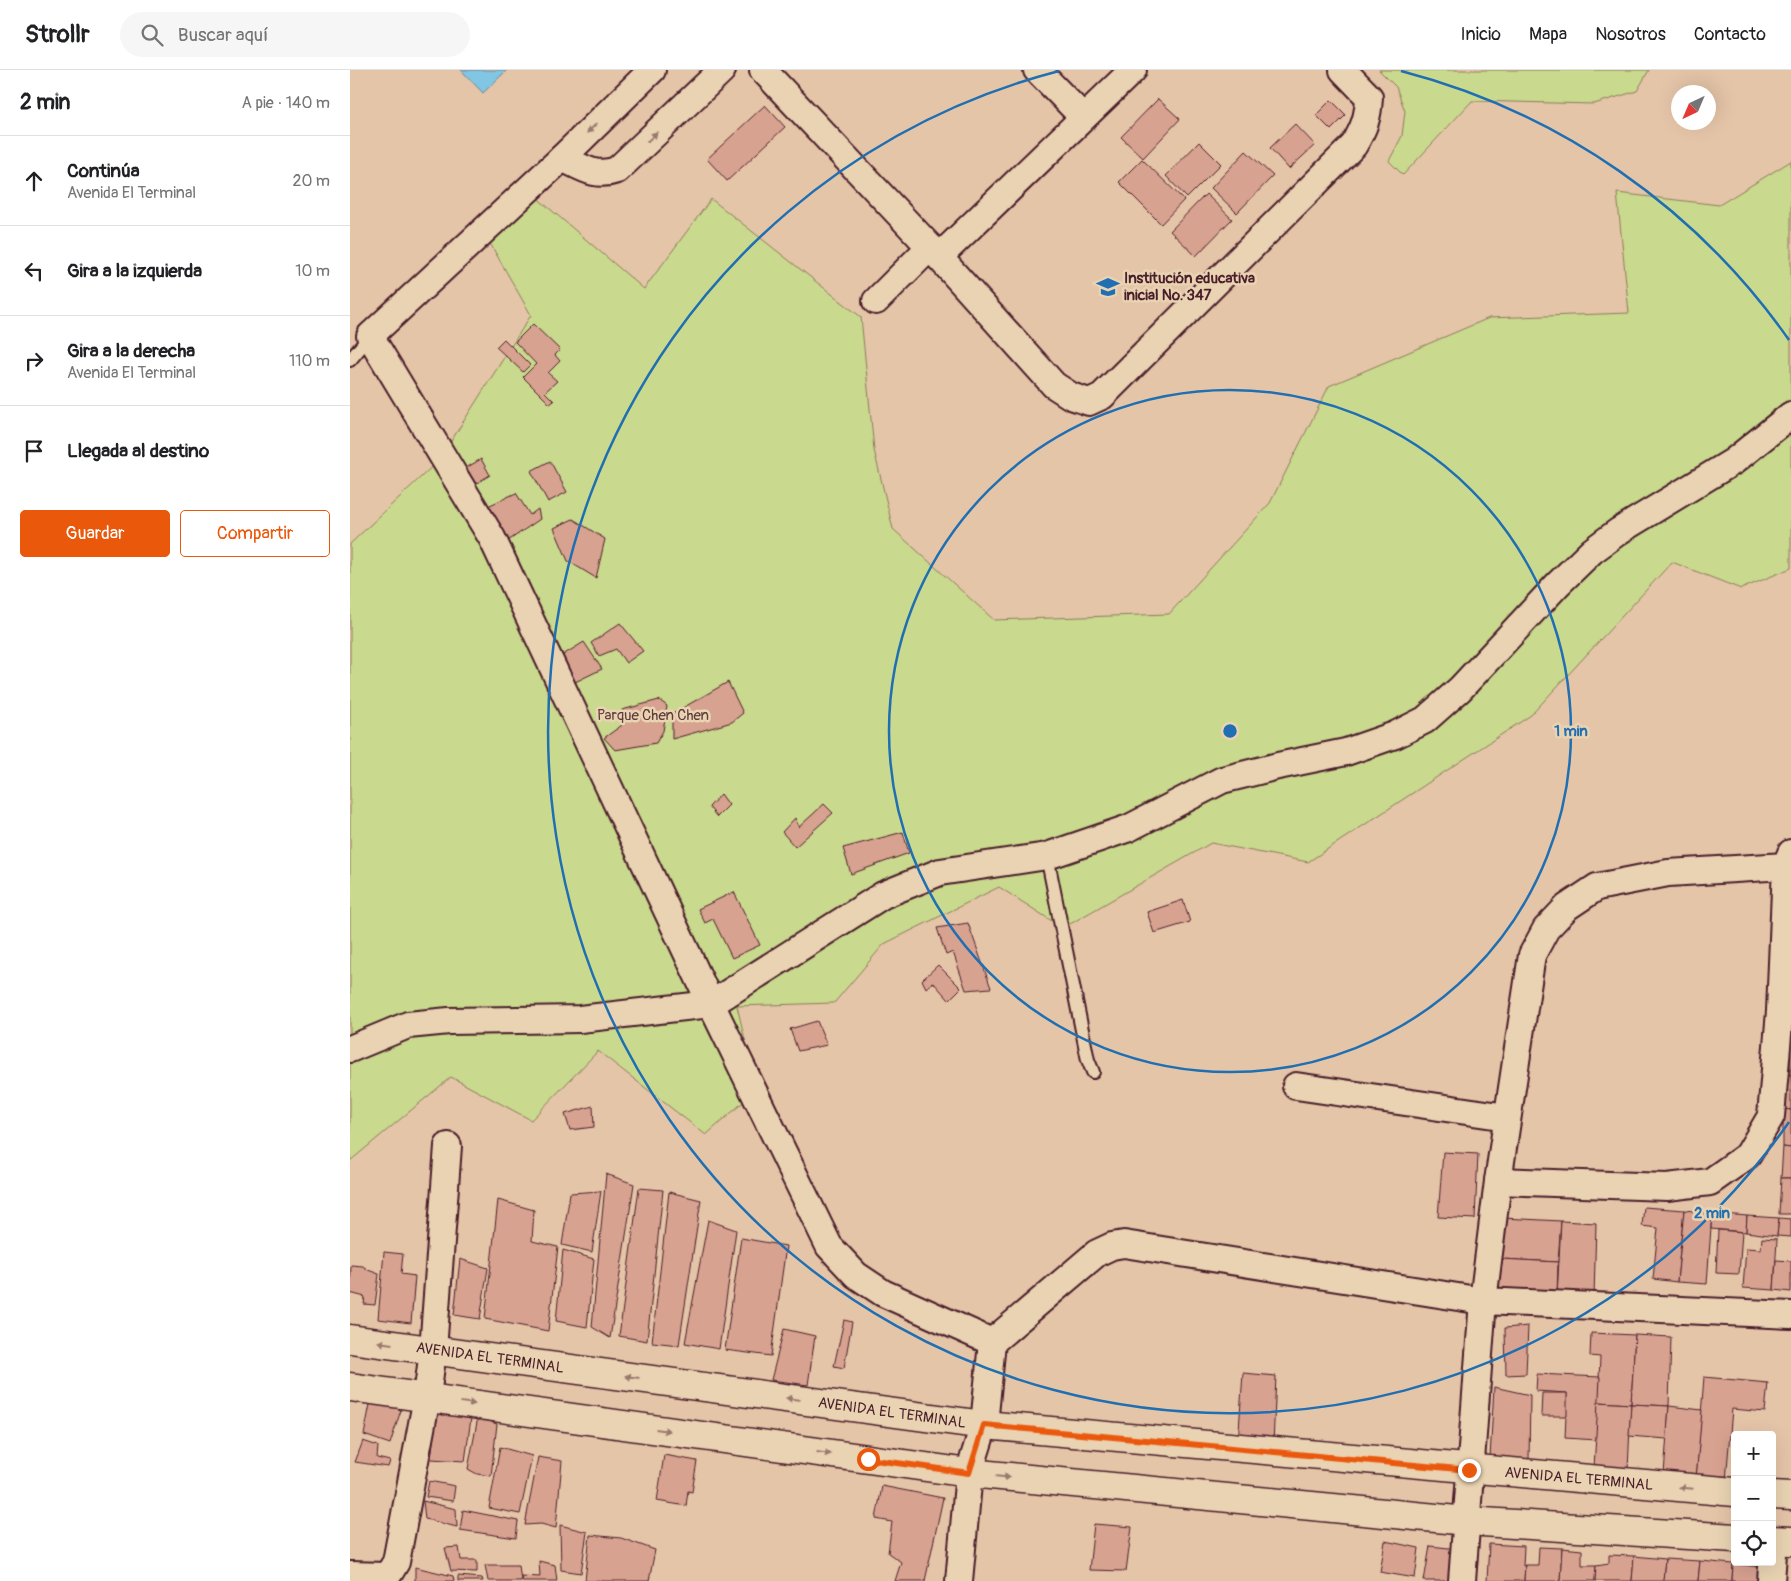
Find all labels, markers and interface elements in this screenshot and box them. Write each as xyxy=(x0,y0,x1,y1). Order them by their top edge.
search box xyxy=(120,12,470,57)
text: Strollr xyxy=(25,20,90,49)
icon: search xyxy=(138,21,166,49)
text: Buscar aquí xyxy=(178,23,268,47)
text: Inicio xyxy=(1460,23,1501,46)
text: Mapa xyxy=(1529,23,1567,46)
text: Nosotros xyxy=(1595,23,1666,46)
text: Contacto xyxy=(1694,23,1766,46)
north arrow xyxy=(1671,85,1716,130)
text: 2 min xyxy=(20,89,70,116)
text: A pie · 140 m xyxy=(242,93,330,113)
one-way arrow xyxy=(586,122,598,134)
one-way arrow xyxy=(646,131,658,143)
text: Continúa xyxy=(67,159,140,183)
icon: ahead xyxy=(20,167,48,195)
text: 20 m xyxy=(292,171,330,191)
text: Avenida El Terminal xyxy=(67,183,196,203)
icon: left xyxy=(20,257,48,285)
text: Gira a la izquierda xyxy=(67,259,202,283)
text: 10 m xyxy=(295,261,330,281)
place label: Institución educativa inicial No. 347 xyxy=(1124,269,1255,305)
school or university icon: Institución educativa inicial No. 347 xyxy=(1095,274,1121,300)
text: Gira a la derecha xyxy=(67,339,195,363)
icon: right xyxy=(20,347,48,375)
text: 110 m xyxy=(289,351,330,371)
text: Avenida El Terminal xyxy=(67,363,196,383)
icon: arrive xyxy=(20,437,48,465)
text: Llegada al destino xyxy=(67,439,209,463)
button: Guardar xyxy=(20,510,170,557)
button: Compartir xyxy=(180,510,330,557)
park label: Parque Chen Chen xyxy=(597,706,709,725)
centre of rings xyxy=(1221,722,1239,740)
text: 1 min xyxy=(1554,722,1588,741)
text: 2 min xyxy=(1694,1204,1730,1223)
street label: AVENIDA EL TERMINAL xyxy=(415,1338,565,1378)
one-way arrow xyxy=(376,1339,392,1347)
one-way arrow xyxy=(624,1373,640,1381)
street label: AVENIDA EL TERMINAL xyxy=(817,1393,967,1433)
one-way arrow xyxy=(785,1395,801,1403)
one-way arrow xyxy=(460,1399,476,1407)
one-way arrow xyxy=(656,1427,672,1435)
map controls xyxy=(1731,1431,1776,1566)
button: + xyxy=(1731,1431,1776,1476)
route start xyxy=(857,1448,880,1471)
one-way arrow xyxy=(817,1449,833,1457)
route end xyxy=(1458,1459,1481,1482)
street label: AVENIDA EL TERMINAL xyxy=(1504,1463,1654,1495)
one-way arrow xyxy=(995,1473,1011,1481)
button: − xyxy=(1731,1476,1776,1521)
one-way arrow xyxy=(1678,1483,1694,1491)
button: locate xyxy=(1731,1521,1776,1566)

